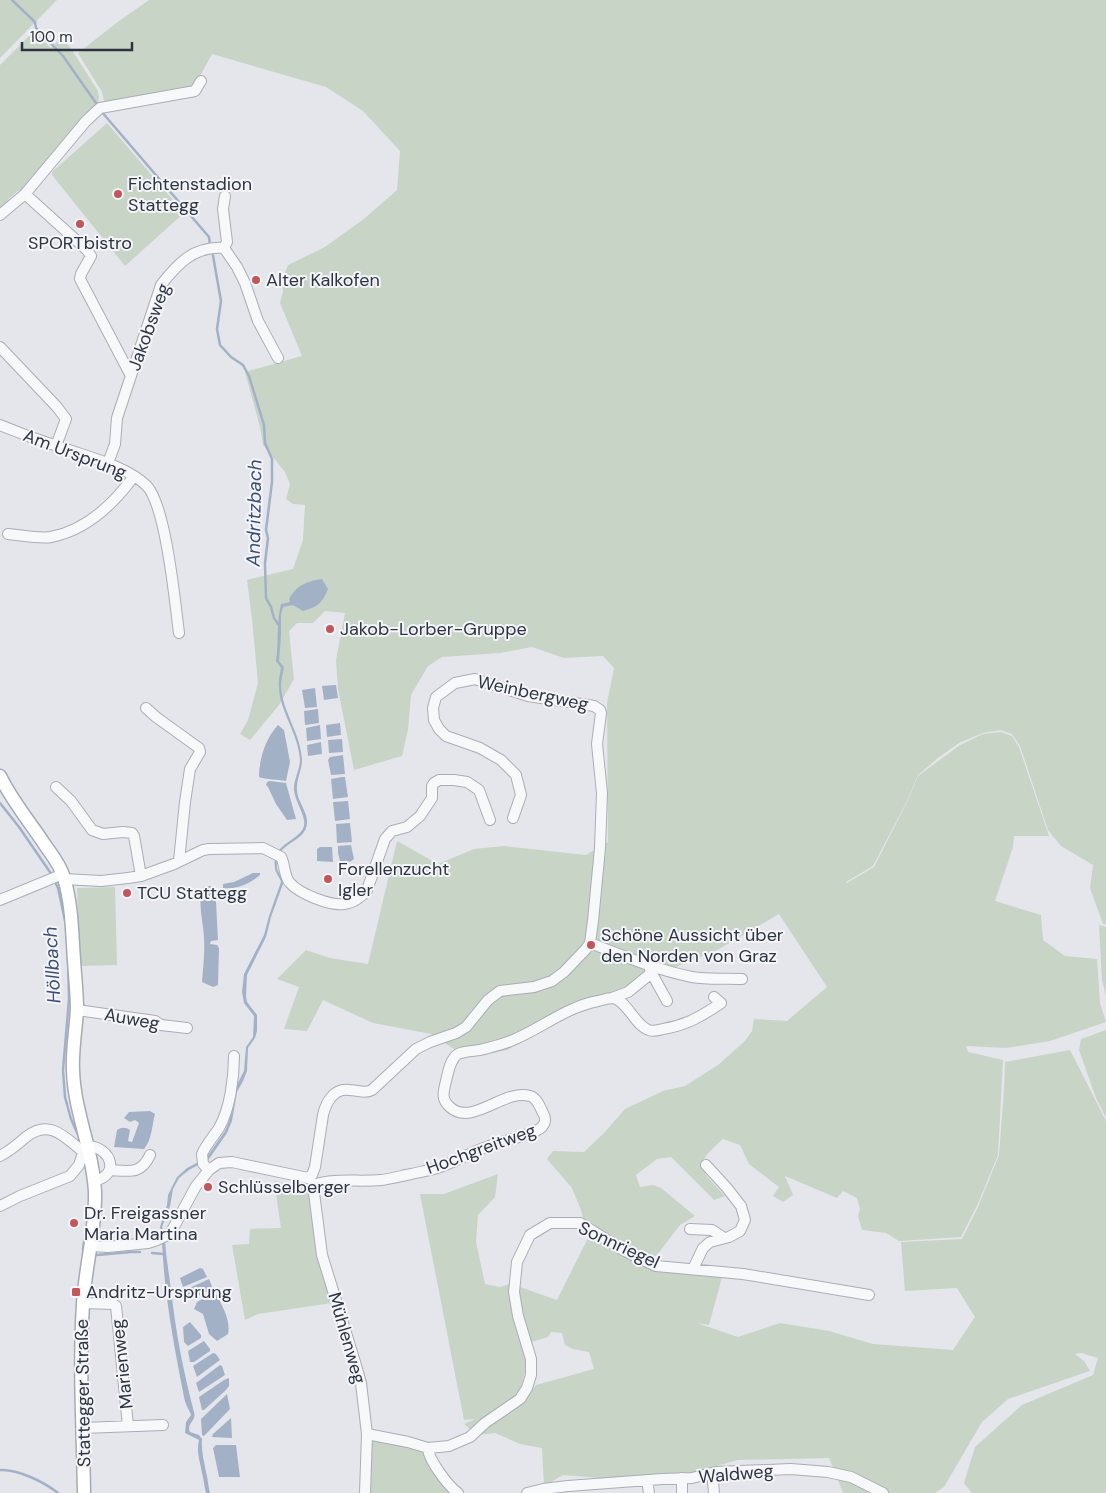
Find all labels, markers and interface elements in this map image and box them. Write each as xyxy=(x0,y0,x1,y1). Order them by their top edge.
scale bar xyxy=(22,20,132,52)
text: 100 m xyxy=(30,27,73,47)
place label: Fichtenstadion Stattegg xyxy=(128,172,252,217)
marker: Fichtenstadion Stattegg xyxy=(112,188,124,200)
marker: SPORTbistro xyxy=(74,218,86,230)
place label: SPORTbistro xyxy=(28,231,132,255)
place label: Alter Kalkofen xyxy=(266,268,380,292)
marker: Alter Kalkofen xyxy=(250,274,262,286)
street label: Jakobsweg xyxy=(122,280,176,374)
street label: Am Ursprung xyxy=(20,423,130,485)
water label: Andritzbach xyxy=(241,459,267,568)
place label: Jakob-Lorber-Gruppe xyxy=(340,617,527,641)
marker: Jakob-Lorber-Gruppe xyxy=(324,623,336,635)
street label: Weinbergweg xyxy=(475,670,591,716)
place label: Forellenzucht Igler xyxy=(338,857,449,902)
marker: Forellenzucht Igler xyxy=(322,873,334,885)
place label: TCU Stattegg xyxy=(137,881,247,905)
marker: TCU Stattegg xyxy=(121,887,133,899)
place label: Schöne Aussicht über den Norden von Graz xyxy=(601,923,784,968)
water label: Höllbach xyxy=(38,926,66,1004)
marker: Schöne Aussicht über den Norden von Graz xyxy=(585,939,597,951)
street label: Auweg xyxy=(102,1002,162,1036)
street label: Hochgreitweg xyxy=(423,1118,539,1180)
place label: Schlüsselberger xyxy=(218,1175,351,1199)
marker: Schlüsselberger xyxy=(202,1181,214,1193)
place label: Dr. Freigassner Maria Martina xyxy=(84,1201,207,1246)
street label: Sonnriegel xyxy=(575,1216,663,1274)
marker: Dr. Freigassner Maria Martina xyxy=(68,1217,80,1229)
place label: Andritz-Ursprung xyxy=(86,1280,232,1304)
marker: Andritz-Ursprung xyxy=(70,1286,82,1298)
street label: Mühlenweg xyxy=(323,1290,371,1386)
street label: Marienweg xyxy=(105,1318,139,1410)
street label: Stattegger Straße xyxy=(70,1319,96,1467)
street label: Waldweg xyxy=(697,1459,775,1489)

